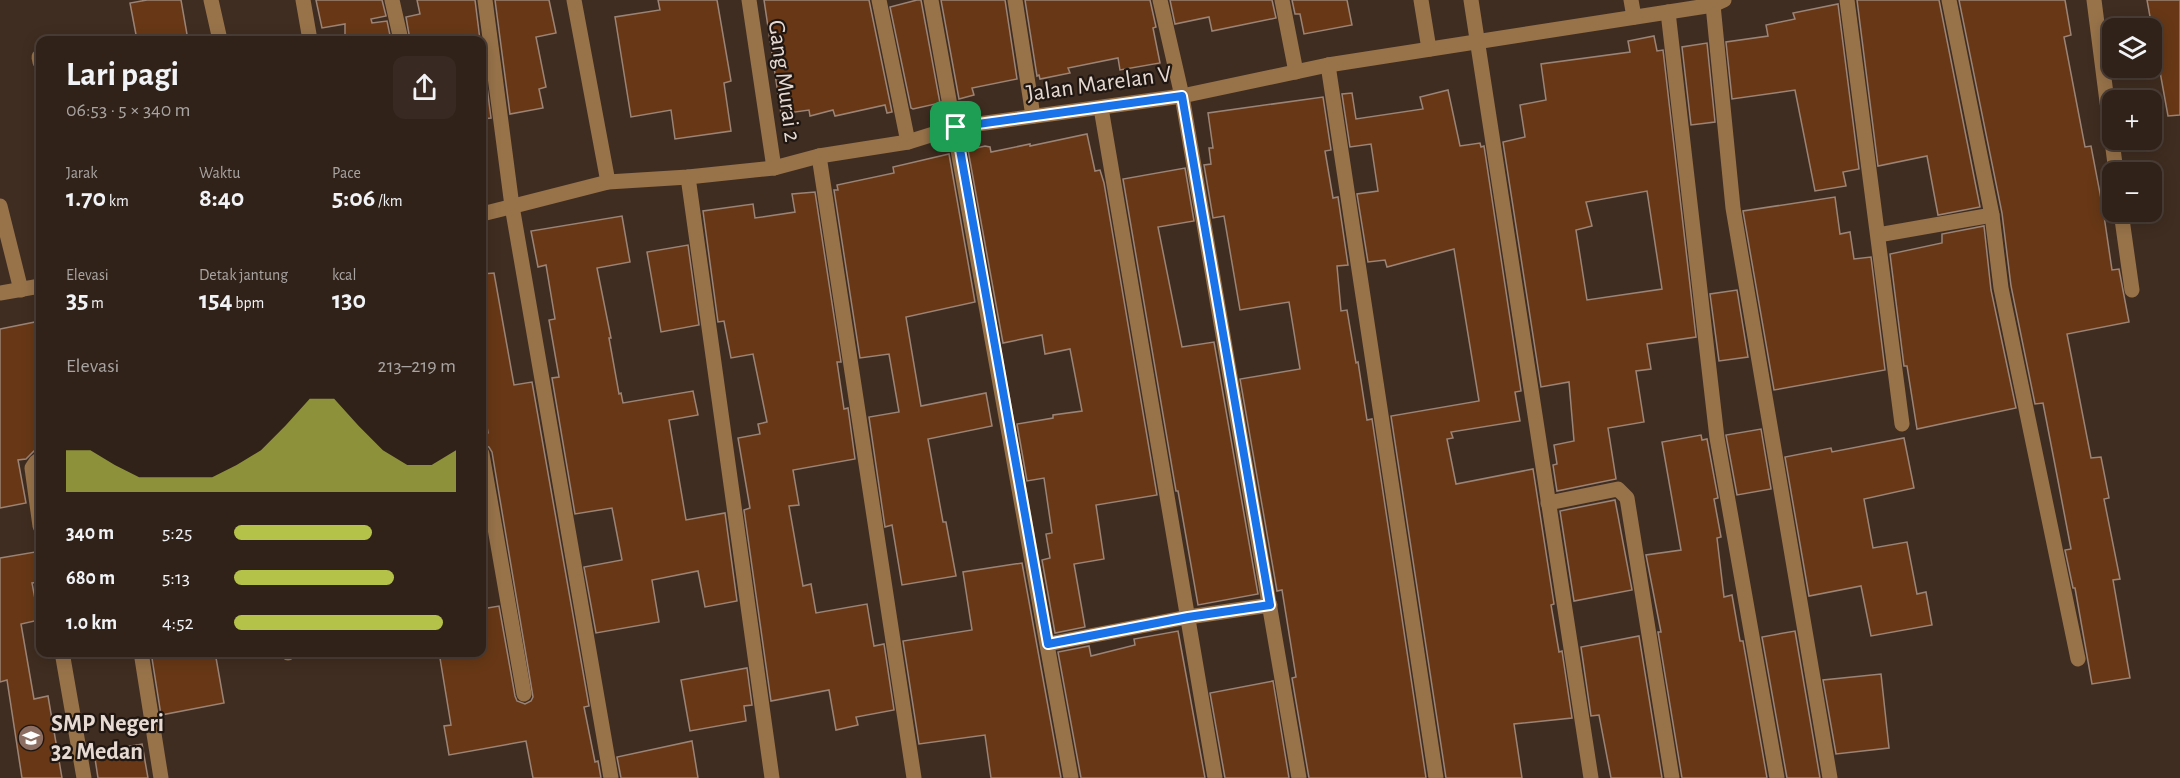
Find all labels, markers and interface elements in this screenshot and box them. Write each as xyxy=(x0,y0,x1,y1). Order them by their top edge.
map controls xyxy=(2102,18,2162,222)
button: layers xyxy=(2102,18,2162,78)
street label: Gang Murai 2 xyxy=(764,19,804,144)
button: share xyxy=(393,56,456,119)
text: Lari pagi xyxy=(66,59,179,92)
street label: Jalan Marelan V xyxy=(1025,62,1173,106)
button: + xyxy=(2102,90,2162,150)
text: 06:53 · 5 × 340 m xyxy=(66,100,191,120)
pin xyxy=(930,101,981,152)
icon: arrive xyxy=(939,110,972,143)
button: − xyxy=(2102,162,2162,222)
text: Jarak xyxy=(66,165,98,181)
text: Waktu xyxy=(199,165,240,181)
text: Pace xyxy=(332,165,361,181)
text: 1.70 xyxy=(66,185,106,211)
text: 8:40 xyxy=(199,185,244,211)
text: 5:06 xyxy=(332,185,375,211)
text: km xyxy=(106,193,129,209)
text: /km xyxy=(375,193,403,209)
text: Elevasi xyxy=(66,267,109,283)
text: Detak jantung xyxy=(199,267,288,283)
text: kcal xyxy=(332,267,356,283)
text: 35 xyxy=(66,287,88,313)
text: 154 xyxy=(199,287,233,313)
text: 130 xyxy=(332,287,366,313)
text: m xyxy=(88,295,104,311)
text: bpm xyxy=(233,295,264,311)
text: Elevasi xyxy=(66,356,119,376)
text: 213–219 m xyxy=(378,356,456,376)
text: 340 m xyxy=(66,523,114,543)
text: 5:25 xyxy=(162,523,192,543)
text: 680 m xyxy=(66,568,115,588)
text: 5:13 xyxy=(162,568,190,588)
text: 1.0 km xyxy=(66,613,117,633)
text: 4:52 xyxy=(162,613,194,633)
place label: SMP Negeri 32 Medan xyxy=(51,712,164,764)
school or university icon: SMP Negeri 32 Medan xyxy=(16,723,46,753)

